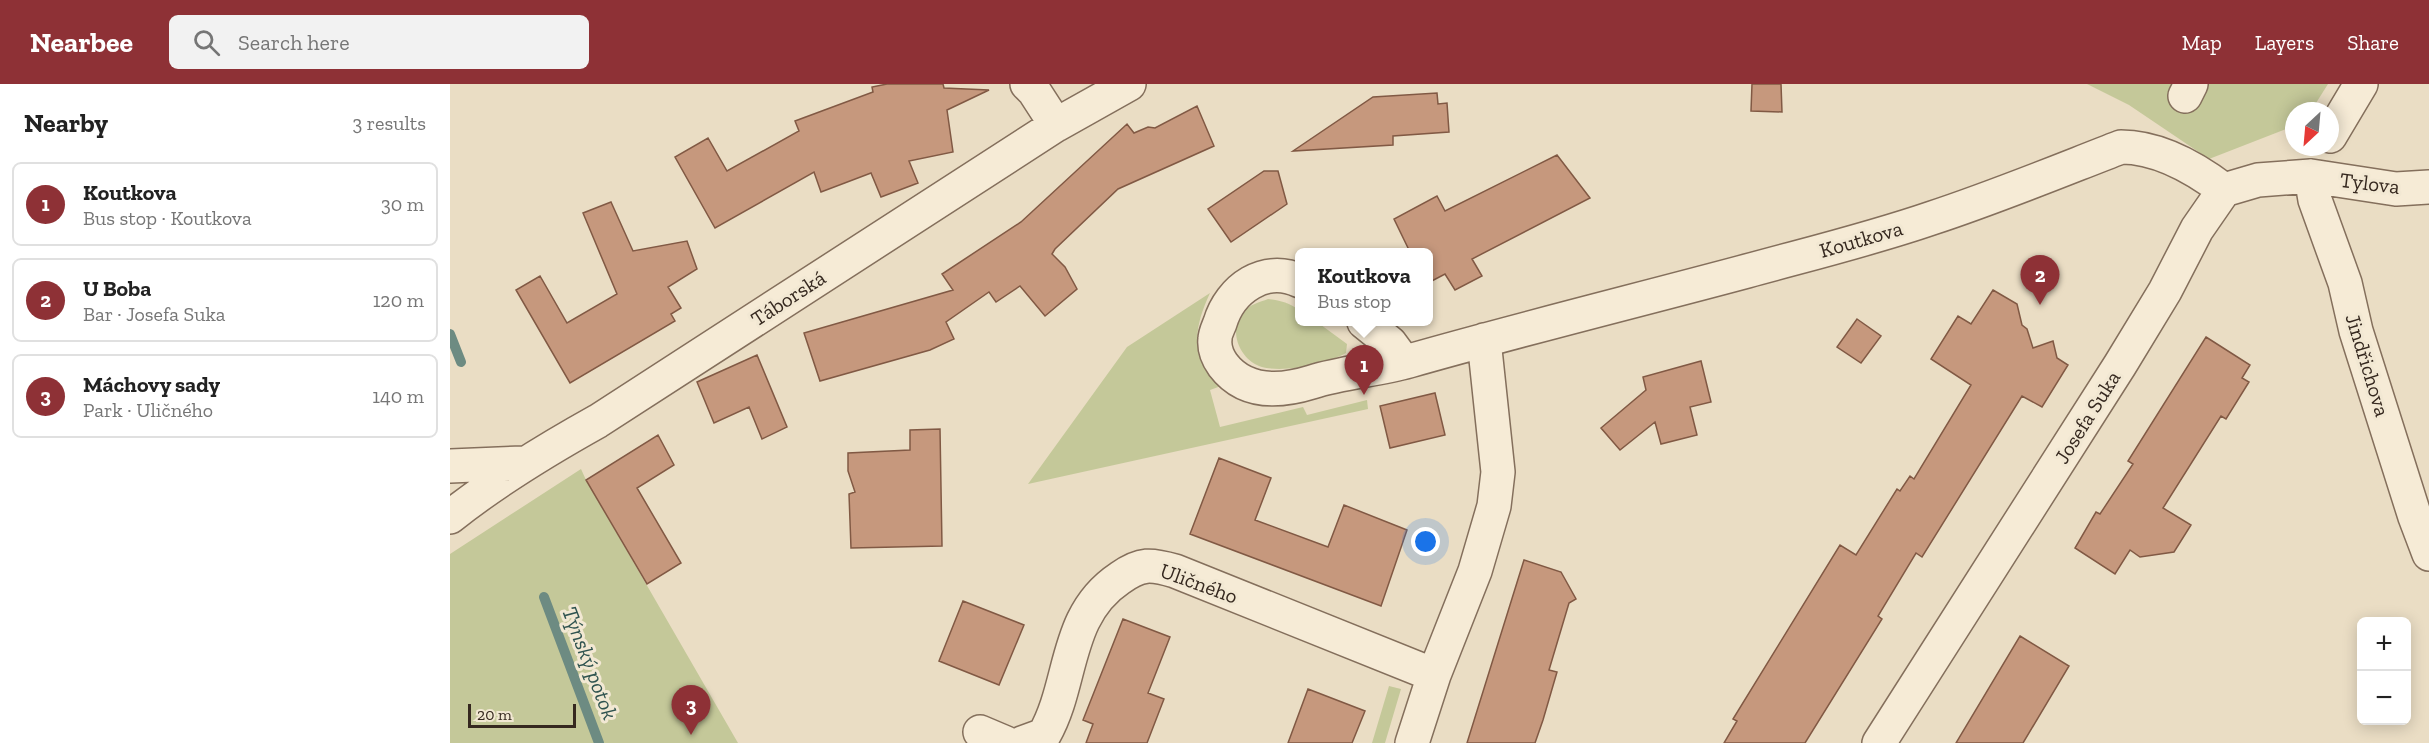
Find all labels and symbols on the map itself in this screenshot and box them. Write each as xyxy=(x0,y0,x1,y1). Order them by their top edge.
north arrow xyxy=(2285,102,2339,156)
street label: Tylova xyxy=(2339,167,2401,199)
street label: Koutkova xyxy=(1817,215,1905,263)
pin: 2 xyxy=(2020,256,2060,305)
street label: Táborská xyxy=(746,265,830,331)
street label: Jindřichova xyxy=(2341,311,2395,419)
pin: 1 xyxy=(1344,346,1384,395)
street label: Josefa Suka xyxy=(2049,366,2125,468)
your location xyxy=(1411,527,1440,556)
street label: Uličného xyxy=(1157,557,1241,609)
water label: Týnský potok xyxy=(556,603,624,723)
pin: 3 xyxy=(672,686,710,735)
scale bar xyxy=(468,701,576,728)

